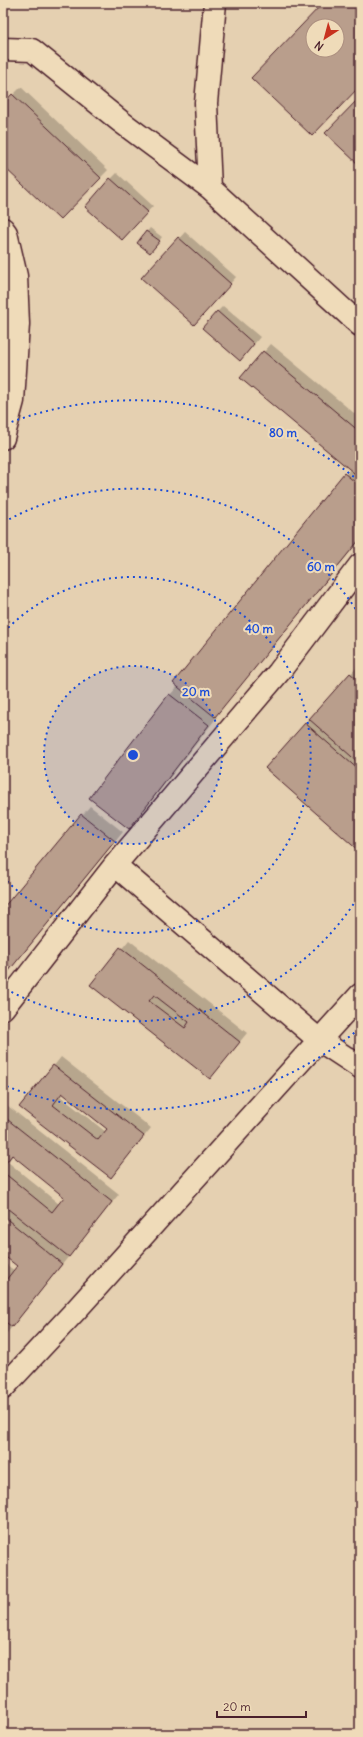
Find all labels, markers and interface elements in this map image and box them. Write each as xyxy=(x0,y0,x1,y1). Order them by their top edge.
north arrow xyxy=(305,18,345,58)
text: N xyxy=(312,38,326,54)
text: 80 m xyxy=(269,425,298,440)
text: 60 m xyxy=(307,559,336,574)
text: 40 m xyxy=(245,621,274,636)
text: 20 m xyxy=(182,684,210,699)
centre of rings xyxy=(126,748,140,762)
scale bar xyxy=(217,1693,306,1719)
text: 20 m xyxy=(223,1699,251,1714)

